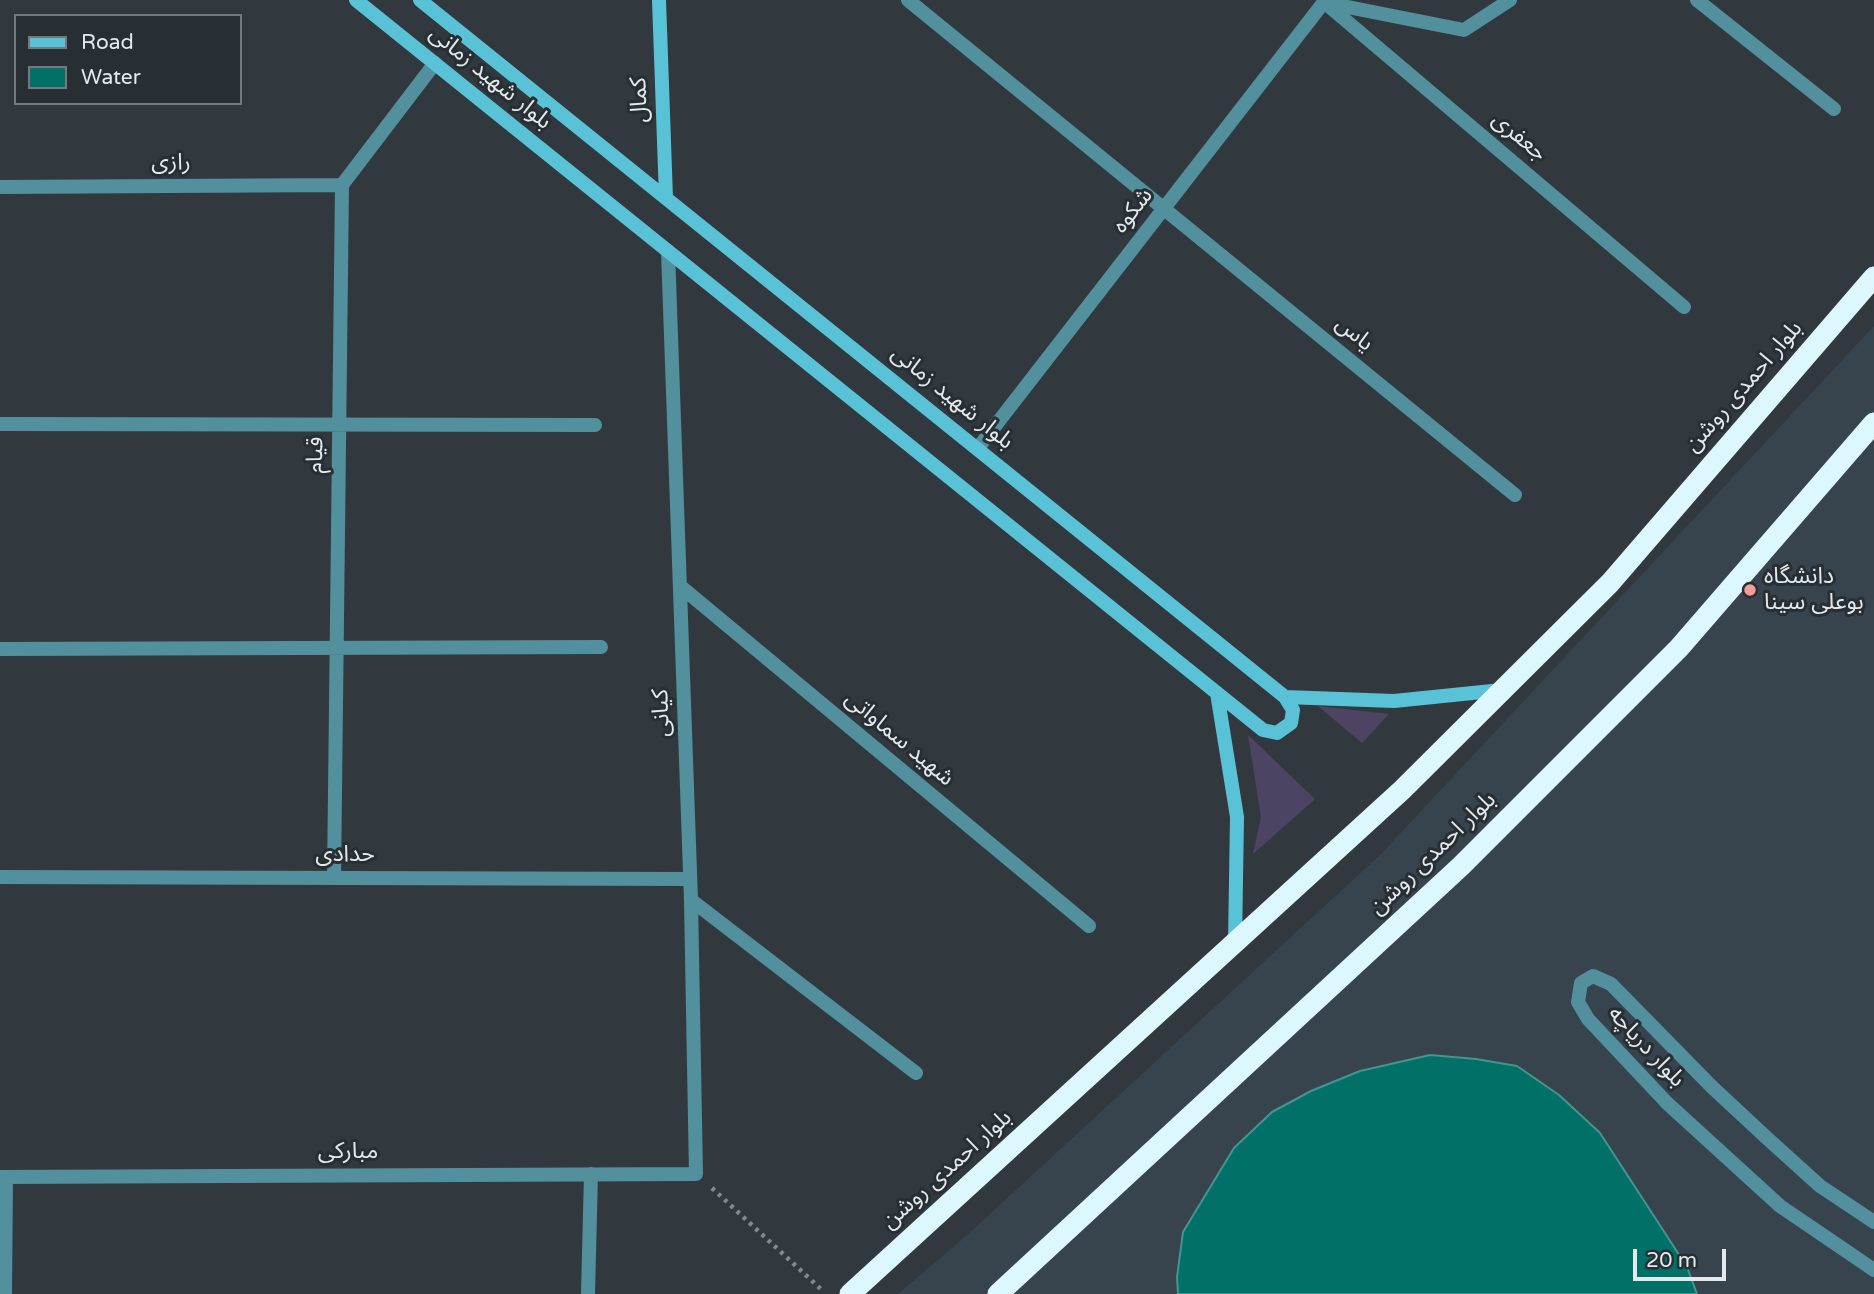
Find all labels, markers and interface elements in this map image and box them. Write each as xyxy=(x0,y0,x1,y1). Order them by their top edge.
legend xyxy=(14,14,242,105)
street label: بلوار شهید زمانی xyxy=(423,20,557,136)
text: Road xyxy=(81,30,134,55)
text: Water xyxy=(81,65,141,90)
street label: کمال xyxy=(625,77,655,123)
street label: جعفری xyxy=(1486,106,1552,168)
street label: رازی xyxy=(151,149,191,177)
street label: شکوه xyxy=(1107,183,1159,239)
street label: یاس xyxy=(1329,310,1379,358)
street label: بلوار احمدی روشن xyxy=(1679,316,1809,458)
street label: بلوار شهید زمانی xyxy=(885,340,1019,456)
street label: قیام xyxy=(302,436,330,474)
place label: دانشگاه بوعلی سینا xyxy=(1764,563,1864,617)
marker: دانشگاه بوعلی سینا xyxy=(1742,582,1758,598)
street label: شهید سماواتی xyxy=(839,685,959,793)
street label: کیانی xyxy=(647,689,677,737)
street label: بلوار احمدی روشن xyxy=(1364,787,1502,921)
street label: حدادی xyxy=(315,841,375,869)
street label: بلوار دریاچه xyxy=(1602,1001,1690,1093)
street label: بلوار احمدی روشن xyxy=(876,1104,1018,1236)
street label: مبارکی xyxy=(318,1138,378,1166)
scale bar xyxy=(1636,1234,1729,1278)
text: 20 m xyxy=(1646,1248,1697,1273)

